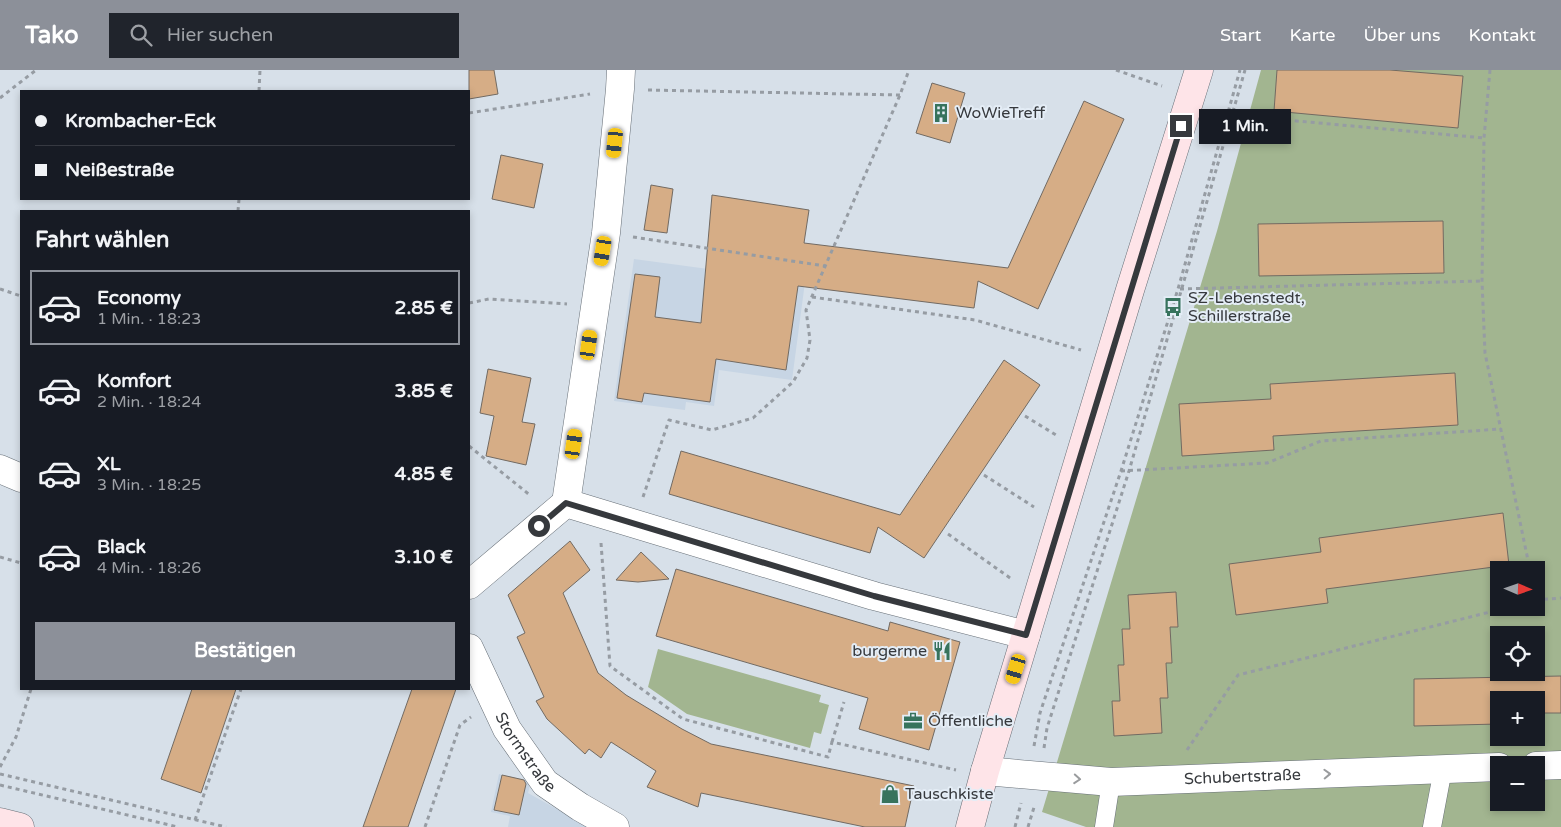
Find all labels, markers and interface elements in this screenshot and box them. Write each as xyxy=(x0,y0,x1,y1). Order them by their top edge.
search box xyxy=(109,13,459,58)
text: Tako xyxy=(25,21,79,50)
icon: search xyxy=(127,21,155,49)
text: Hier suchen xyxy=(167,24,273,46)
text: Start xyxy=(1220,24,1261,46)
text: Karte xyxy=(1289,24,1335,46)
text: Über uns xyxy=(1363,24,1441,46)
text: Kontakt xyxy=(1469,24,1536,46)
building icon: WoWieTreff xyxy=(930,102,952,124)
place label: WoWieTreff xyxy=(956,103,1046,123)
callout: 1 Min. xyxy=(1198,108,1291,144)
text: Krombacher-Eck xyxy=(65,110,216,132)
route end xyxy=(1170,115,1192,137)
text: 1 Min. xyxy=(1221,116,1269,136)
car xyxy=(605,127,624,159)
text: Neißestraße xyxy=(65,159,174,181)
text: Fahrt wählen xyxy=(35,227,169,253)
car xyxy=(593,235,612,267)
icon: car xyxy=(37,285,82,330)
text: Economy xyxy=(97,287,181,309)
place label: SZ-Lebenstedt, Schillerstraße xyxy=(1188,288,1305,326)
bus stop icon: SZ-Lebenstedt, Schillerstraße xyxy=(1162,296,1184,318)
text: 2.85 € xyxy=(394,297,453,319)
text: 1 Min. · 18:23 xyxy=(97,309,201,329)
car xyxy=(579,329,598,361)
icon: car xyxy=(37,368,82,413)
text: Komfort xyxy=(97,370,171,392)
text: 3.85 € xyxy=(394,380,453,402)
text: 2 Min. · 18:24 xyxy=(97,392,201,412)
car xyxy=(564,428,583,460)
icon: car xyxy=(37,451,82,496)
text: XL xyxy=(97,453,121,475)
text: 4.85 € xyxy=(394,463,453,485)
text: 3 Min. · 18:25 xyxy=(97,475,201,495)
route start xyxy=(528,515,550,537)
icon: car xyxy=(37,534,82,579)
text: Black xyxy=(97,536,146,558)
text: 3.10 € xyxy=(394,546,453,568)
text: 4 Min. · 18:26 xyxy=(97,558,201,578)
north arrow xyxy=(1490,561,1545,616)
map controls xyxy=(1490,561,1545,811)
button: Bestätigen xyxy=(35,622,455,680)
button: locate xyxy=(1490,626,1545,681)
restaurant icon: burgerme xyxy=(931,640,953,662)
place label: burgerme xyxy=(852,641,927,661)
car xyxy=(1004,652,1027,686)
button: + xyxy=(1490,691,1545,746)
street label: Stormstraße xyxy=(491,709,559,797)
office icon: Öffentliche xyxy=(902,710,924,732)
place label: Öffentliche xyxy=(928,711,1013,731)
button: − xyxy=(1490,756,1545,811)
street label: Schubertstraße xyxy=(1184,765,1301,789)
one-way arrow xyxy=(1323,768,1331,779)
one-way arrow xyxy=(1073,773,1081,784)
shop icon: Tauschkiste xyxy=(879,783,901,805)
place label: Tauschkiste xyxy=(905,784,993,804)

